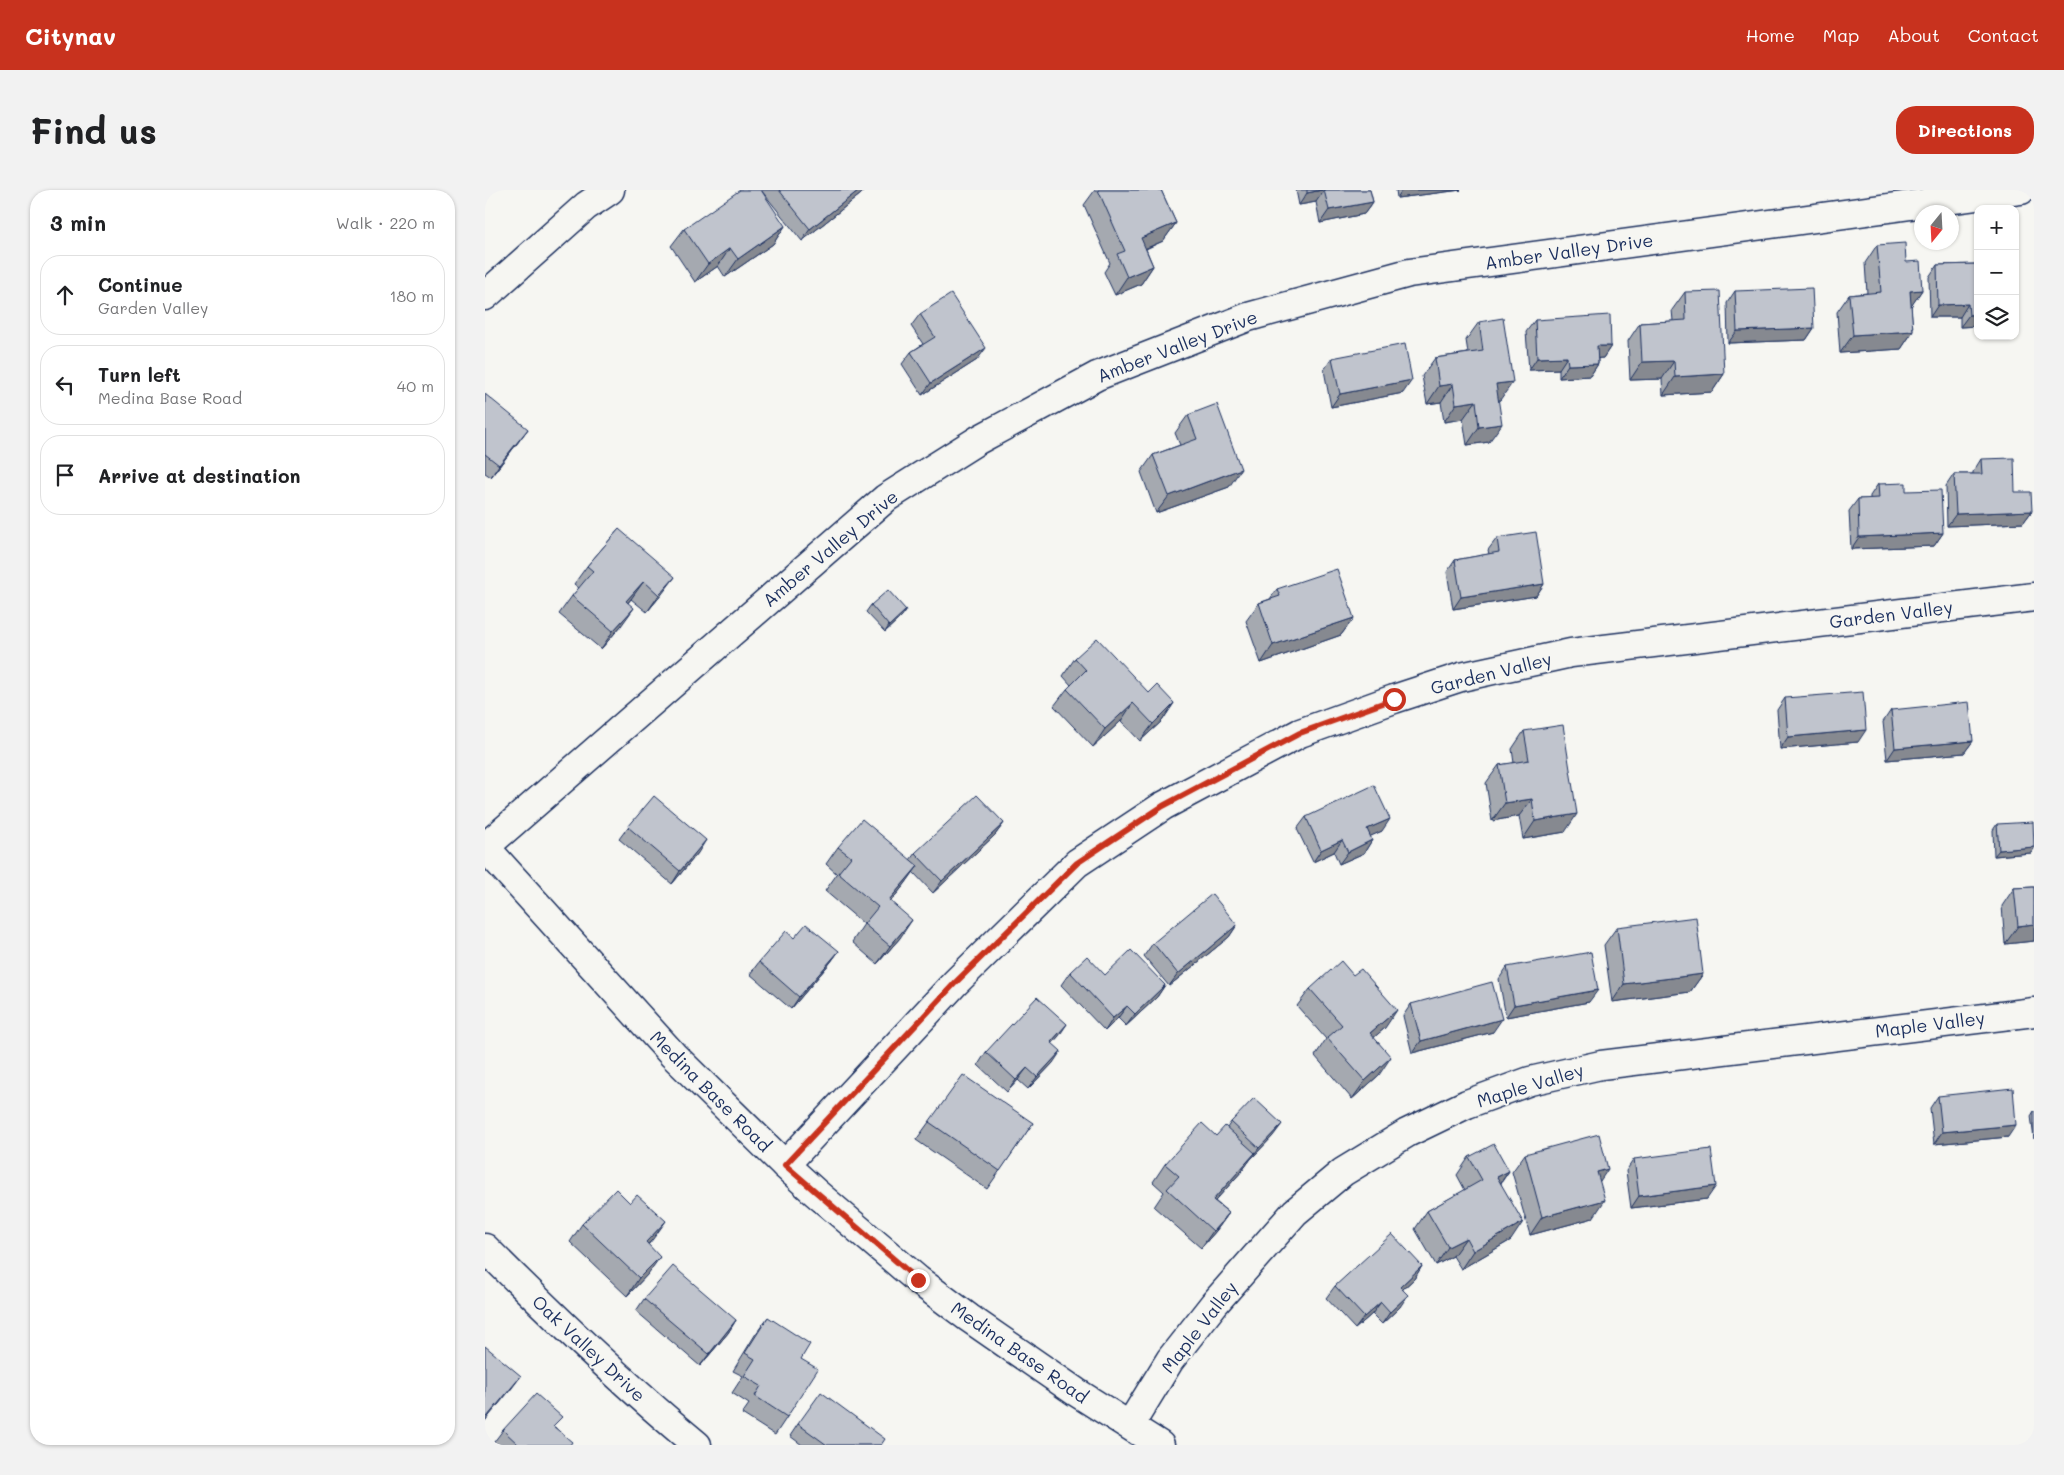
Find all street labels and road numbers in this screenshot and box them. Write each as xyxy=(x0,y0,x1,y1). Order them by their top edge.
street label: Amber Valley Drive xyxy=(1483,227,1655,275)
street label: Amber Valley Drive xyxy=(1093,304,1261,388)
street label: Amber Valley Drive xyxy=(757,484,903,612)
street label: Garden Valley xyxy=(1828,595,1954,633)
street label: Garden Valley xyxy=(1428,646,1554,700)
street label: Maple Valley xyxy=(1874,1005,1986,1043)
street label: Medina Base Road xyxy=(645,1025,777,1157)
street label: Maple Valley xyxy=(1474,1057,1586,1113)
street label: Maple Valley xyxy=(1156,1276,1242,1378)
street label: Oak Valley Drive xyxy=(527,1289,651,1407)
street label: Medina Base Road xyxy=(947,1296,1093,1408)

